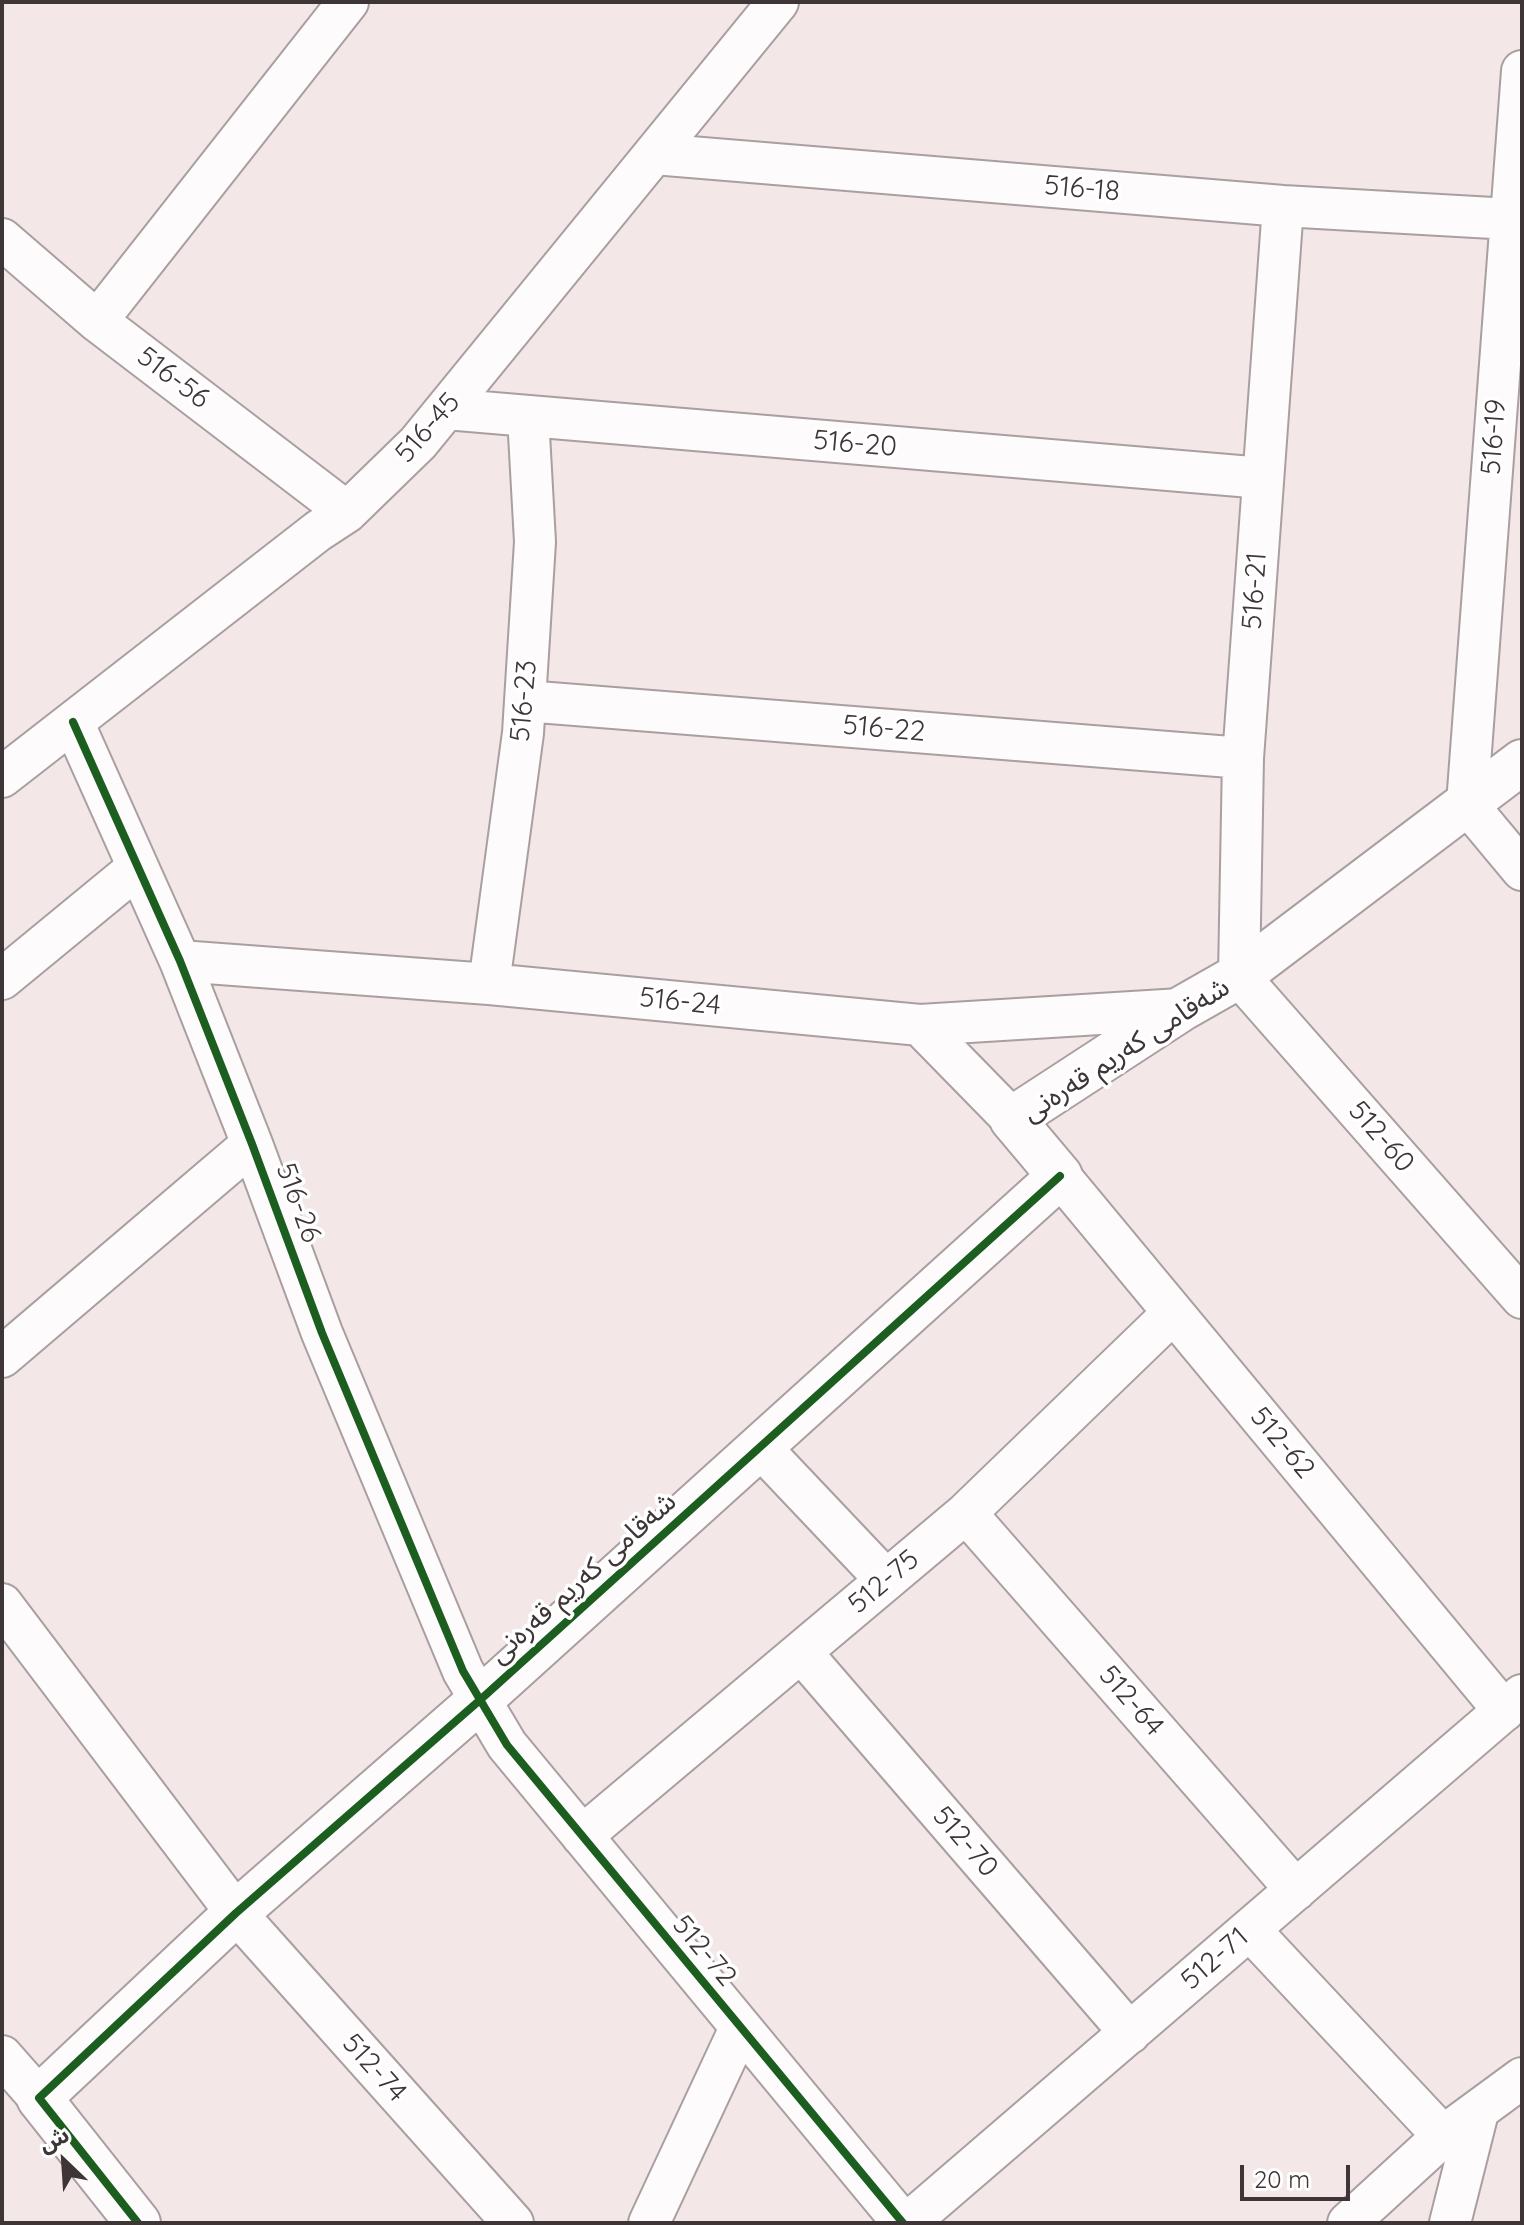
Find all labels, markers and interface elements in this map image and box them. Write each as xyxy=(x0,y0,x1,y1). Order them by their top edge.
street label: 516-18 xyxy=(1043,169,1121,209)
street label: 516-56 xyxy=(130,340,216,416)
street label: 516-45 xyxy=(388,386,468,470)
street label: 516-19 xyxy=(1475,398,1513,476)
street label: 516-20 xyxy=(812,424,898,464)
street label: 516-21 xyxy=(1236,551,1274,631)
street label: 516-23 xyxy=(504,659,544,743)
street label: 516-22 xyxy=(841,709,927,749)
street label: شەقامی کەریم قەرەنی xyxy=(1016,970,1236,1130)
street label: 516-24 xyxy=(638,981,722,1023)
street label: 512-60 xyxy=(1341,1094,1421,1180)
street label: 516-26 xyxy=(268,1159,328,1247)
street label: 512-62 xyxy=(1243,1401,1321,1485)
street label: شەقامی کەریم قەرەنی xyxy=(482,1485,684,1671)
street label: 512-75 xyxy=(842,1543,926,1621)
street label: 512-64 xyxy=(1091,1659,1171,1743)
street label: 512-70 xyxy=(925,1800,1005,1884)
street label: 512-72 xyxy=(665,1909,743,1993)
street label: 512-71 xyxy=(1175,1921,1255,1997)
street label: 512-74 xyxy=(335,2027,413,2109)
text: ش xyxy=(34,2120,73,2158)
north arrow xyxy=(24,2121,104,2201)
scale bar xyxy=(1244,2149,1354,2199)
text: 20 m xyxy=(1254,2164,1310,2194)

